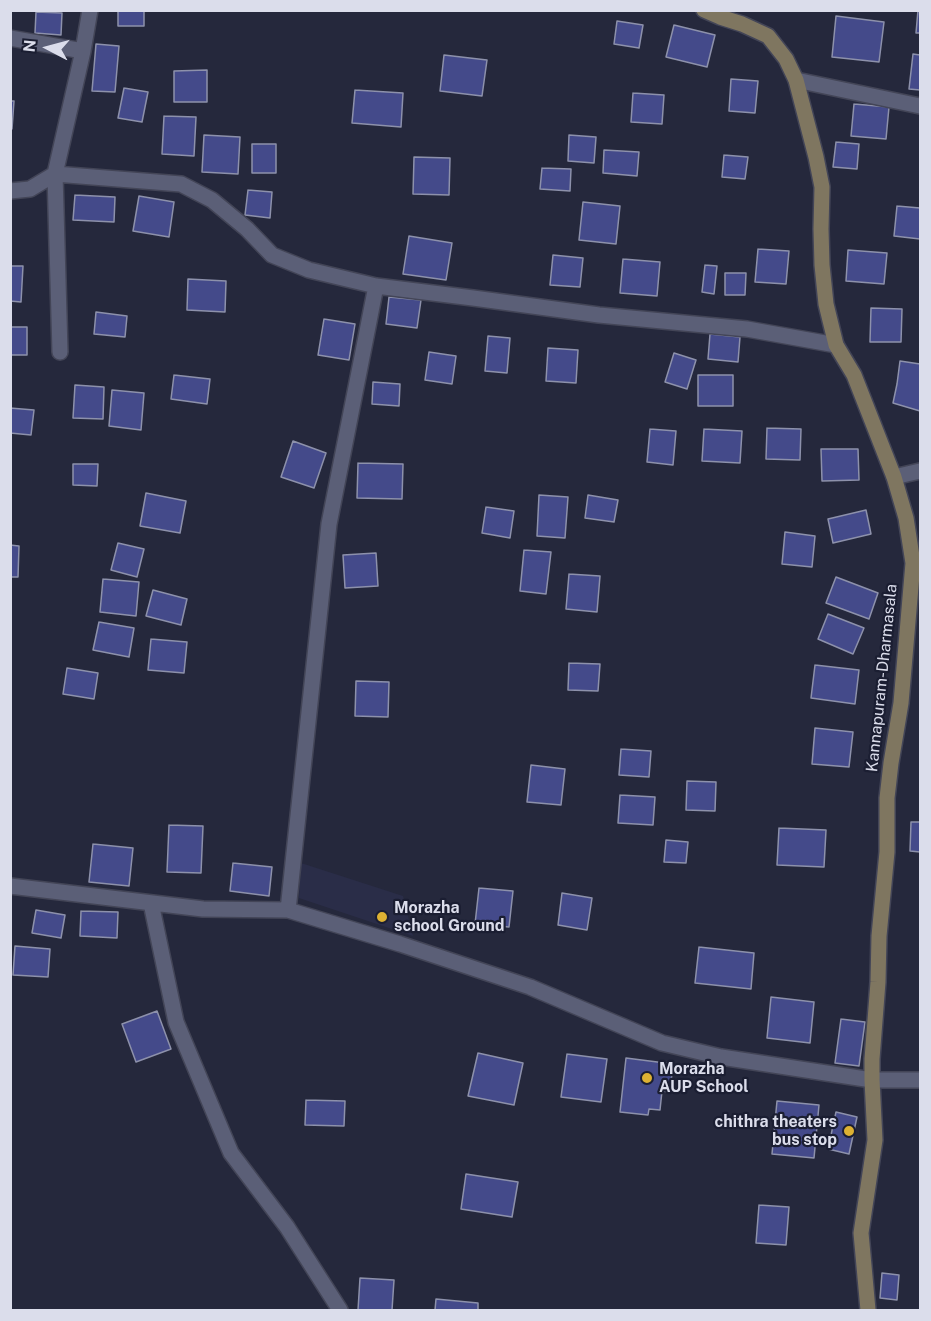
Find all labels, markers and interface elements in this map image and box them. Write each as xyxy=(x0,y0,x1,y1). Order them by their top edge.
north arrow xyxy=(18,18,78,78)
text: N xyxy=(19,39,40,53)
street label: Kannapuram-Dharmasala xyxy=(863,583,901,773)
place label: Morazha school Ground xyxy=(394,898,505,936)
marker: Morazha school Ground xyxy=(375,910,389,924)
place label: Morazha AUP School xyxy=(659,1059,748,1097)
marker: Morazha AUP School xyxy=(640,1071,654,1085)
place label: chithra theaters bus stop xyxy=(715,1112,837,1150)
marker: chithra theaters bus stop xyxy=(842,1124,856,1138)

